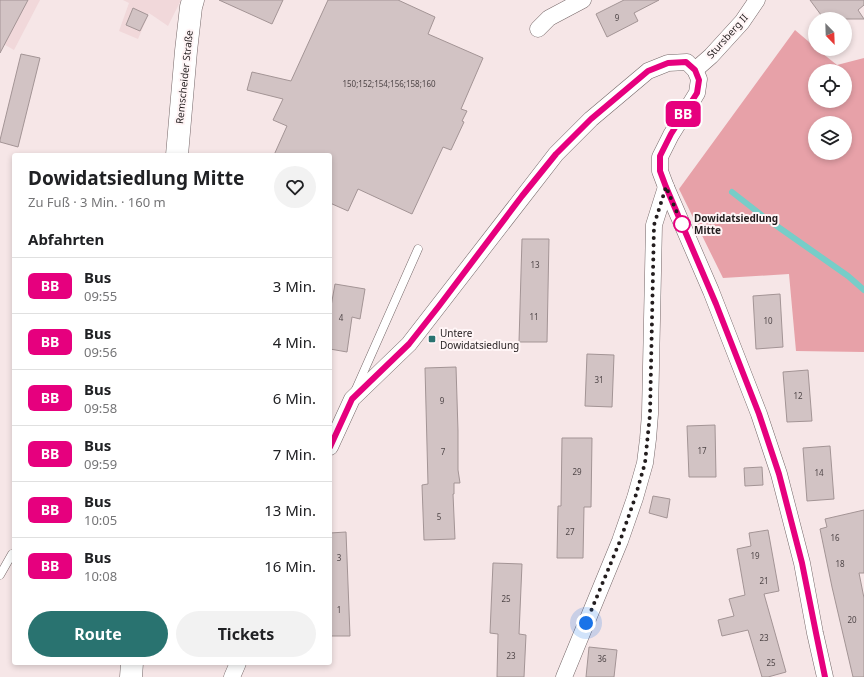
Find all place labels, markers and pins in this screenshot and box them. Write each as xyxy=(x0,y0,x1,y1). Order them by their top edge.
place label: Dowidatsiedlung Mitte xyxy=(694,211,778,237)
marker: Dowidatsiedlung Mitte xyxy=(673,215,691,233)
place label: Untere Dowidatsiedlung xyxy=(440,326,519,352)
marker: Untere Dowidatsiedlung xyxy=(427,334,437,344)

